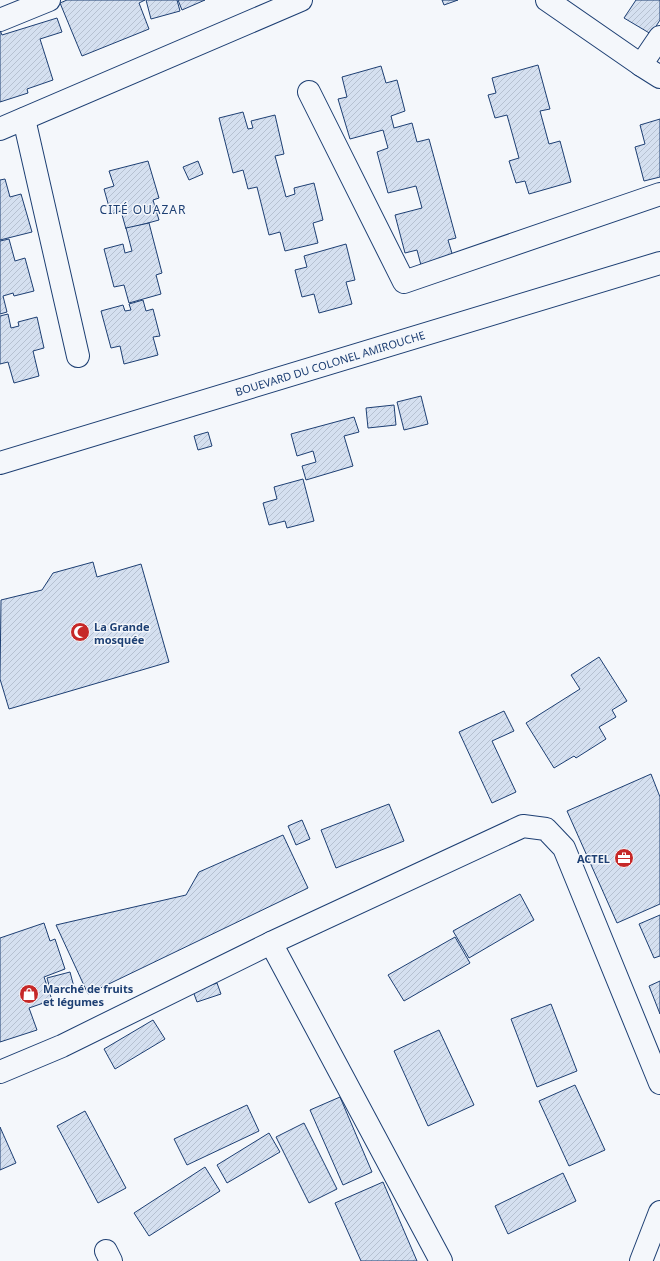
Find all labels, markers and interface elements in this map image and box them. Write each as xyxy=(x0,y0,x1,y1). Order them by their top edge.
district label: CITÉ OUAZAR xyxy=(100,201,186,218)
street label: BOUEVARD DU COLONEL AMIROUCHE xyxy=(233,327,427,399)
place label: La Grande mosquée xyxy=(94,619,150,647)
mosque icon: La Grande mosquée xyxy=(69,621,91,643)
office icon: ACTEL xyxy=(613,847,635,869)
place label: ACTEL xyxy=(577,851,610,866)
place label: Marché de fruits et légumes xyxy=(43,981,134,1009)
shop icon: Marché de fruits et légumes xyxy=(18,983,40,1005)

